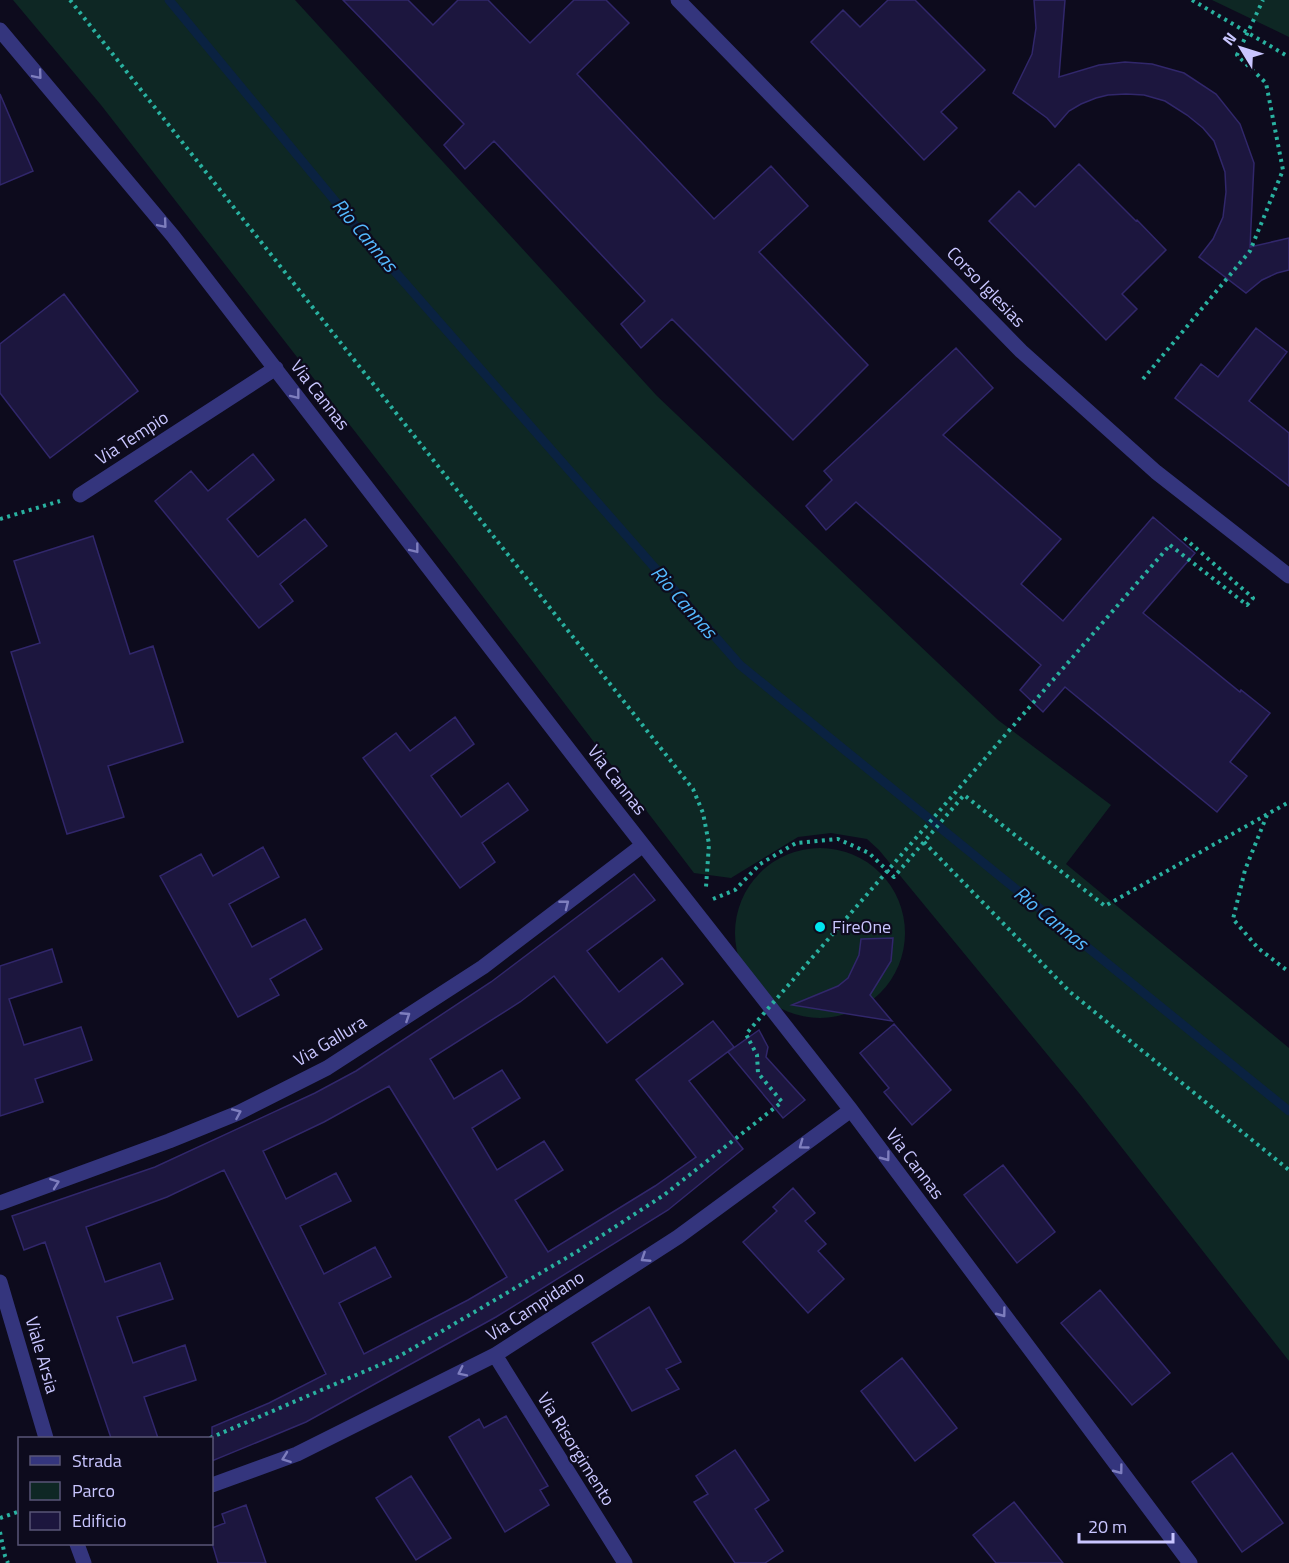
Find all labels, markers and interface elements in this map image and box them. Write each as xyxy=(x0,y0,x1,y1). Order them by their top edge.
north arrow xyxy=(1211,18,1271,78)
text: N xyxy=(1216,27,1242,51)
one-way arrow xyxy=(30,68,41,79)
water label: Rio Cannas xyxy=(325,191,406,279)
one-way arrow xyxy=(156,217,167,228)
street label: Corso Iglesias xyxy=(941,240,1032,333)
street label: Via Cannas xyxy=(284,354,357,436)
one-way arrow xyxy=(289,388,300,399)
street label: Via Tempio xyxy=(90,404,174,471)
one-way arrow xyxy=(407,542,418,553)
water label: Rio Cannas xyxy=(644,558,726,646)
street label: Via Cannas xyxy=(581,739,654,821)
water label: Rio Cannas xyxy=(1007,878,1096,958)
one-way arrow xyxy=(558,900,569,911)
place label: FireOne xyxy=(832,913,891,940)
marker: FireOne xyxy=(813,920,827,934)
street label: Via Gallura xyxy=(288,1008,371,1073)
one-way arrow xyxy=(400,1012,410,1024)
one-way arrow xyxy=(230,1108,241,1120)
street label: Via Cannas xyxy=(880,1122,951,1205)
one-way arrow xyxy=(799,1137,810,1148)
one-way arrow xyxy=(878,1150,889,1161)
one-way arrow xyxy=(49,1178,60,1191)
one-way arrow xyxy=(641,1251,652,1262)
street label: Via Campidano xyxy=(480,1264,589,1348)
one-way arrow xyxy=(995,1307,1006,1318)
street label: Viale Arsia xyxy=(19,1313,66,1397)
one-way arrow xyxy=(457,1365,468,1376)
street label: Via Risorgimento xyxy=(531,1387,622,1511)
legend xyxy=(18,1437,213,1545)
text: Strada xyxy=(72,1447,122,1474)
one-way arrow xyxy=(282,1450,292,1463)
one-way arrow xyxy=(1112,1463,1123,1474)
text: Parco xyxy=(72,1477,115,1504)
scale bar xyxy=(1079,1506,1174,1544)
text: Edificio xyxy=(72,1507,126,1534)
text: 20 m xyxy=(1088,1513,1127,1540)

